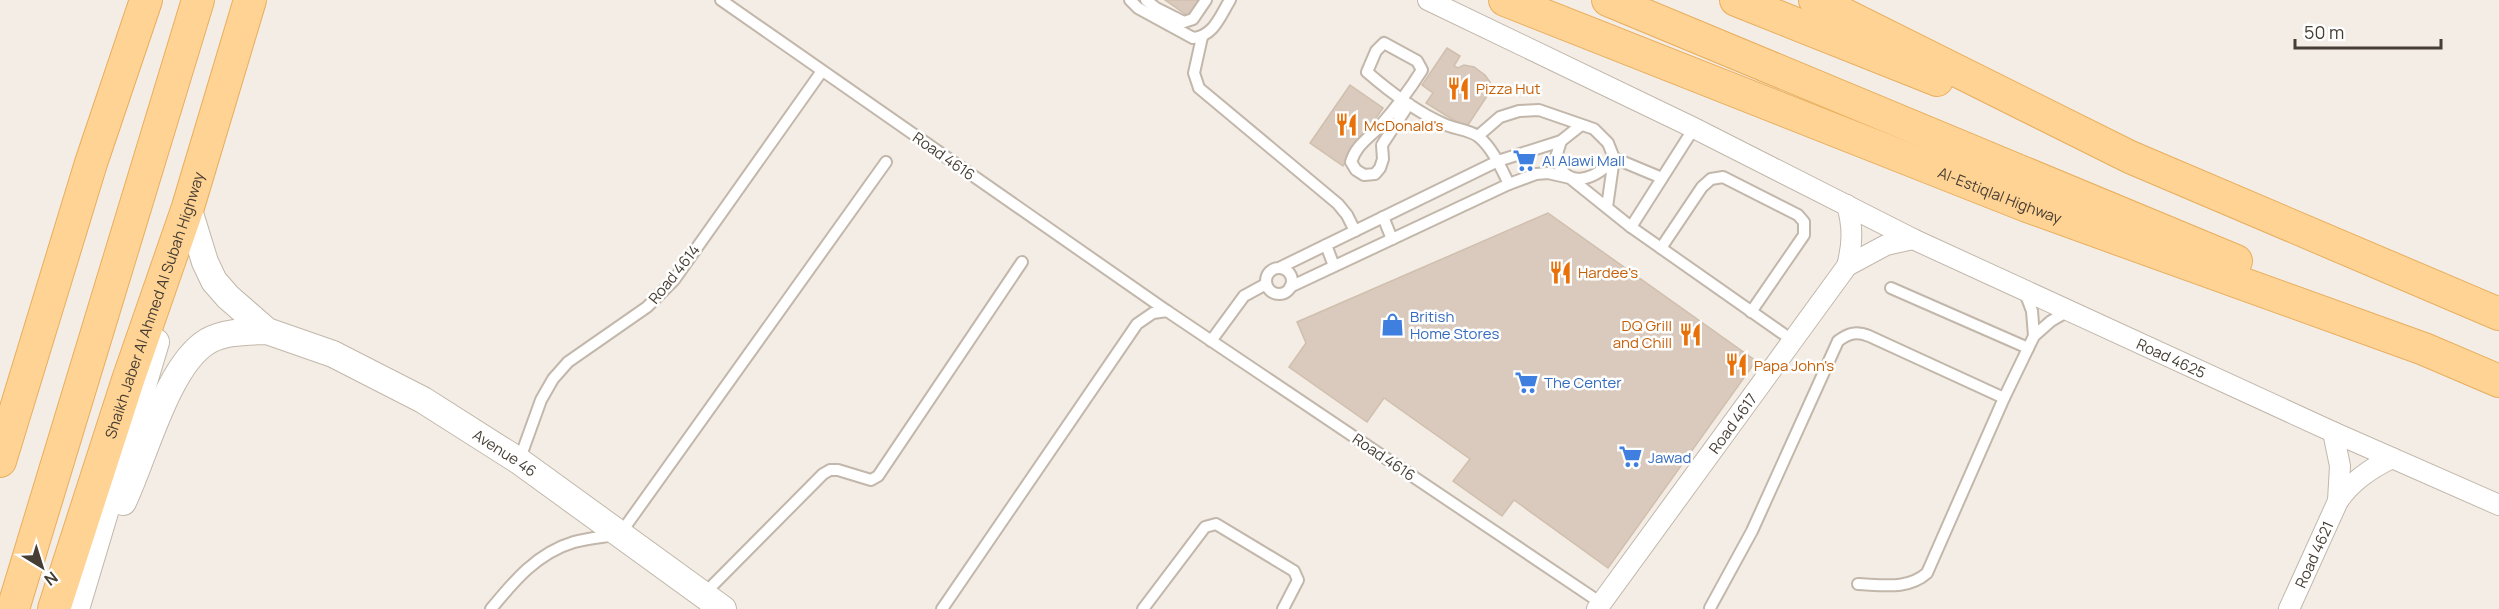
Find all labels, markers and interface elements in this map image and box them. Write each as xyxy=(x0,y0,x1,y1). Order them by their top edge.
scale bar xyxy=(2295,12,2440,50)
text: 50 m xyxy=(2304,20,2344,44)
restaurant icon: Pizza Hut xyxy=(1445,75,1471,101)
place label: Pizza Hut xyxy=(1476,78,1541,99)
restaurant icon: McDonald's xyxy=(1333,112,1359,138)
place label: McDonald's xyxy=(1364,115,1443,136)
street label: Road 4616 xyxy=(909,127,979,185)
supermarket icon: Al Alawi Mall xyxy=(1511,147,1537,173)
place label: Al Alawi Mall xyxy=(1542,150,1625,171)
street label: Al-Estiqlal Highway xyxy=(1935,161,2065,228)
street label: Shaikh Jaber Al Ahmed Al Subah Highway xyxy=(99,169,209,441)
street label: Road 4614 xyxy=(643,240,705,308)
restaurant icon: Hardee's xyxy=(1547,259,1573,285)
place label: Hardee's xyxy=(1578,262,1638,283)
place label: British Home Stores xyxy=(1410,306,1499,344)
shop icon: British Home Stores xyxy=(1379,312,1405,338)
place label: DQ Grill and Chill xyxy=(1613,315,1672,353)
restaurant icon: DQ Grill and Chill xyxy=(1677,321,1703,347)
street label: Road 4625 xyxy=(2133,333,2209,383)
restaurant icon: Papa John's xyxy=(1723,352,1749,378)
place label: Papa John's xyxy=(1754,355,1834,376)
supermarket icon: The Center xyxy=(1513,369,1539,395)
place label: The Center xyxy=(1544,372,1622,393)
street label: Road 4617 xyxy=(1703,389,1762,458)
street label: Avenue 46 xyxy=(469,424,541,481)
street label: Road 4616 xyxy=(1348,428,1420,486)
supermarket icon: Jawad xyxy=(1617,444,1643,470)
place label: Jawad xyxy=(1648,447,1691,468)
street label: Road 4621 xyxy=(2290,518,2338,591)
north arrow xyxy=(12,537,72,597)
text: N xyxy=(40,567,63,591)

